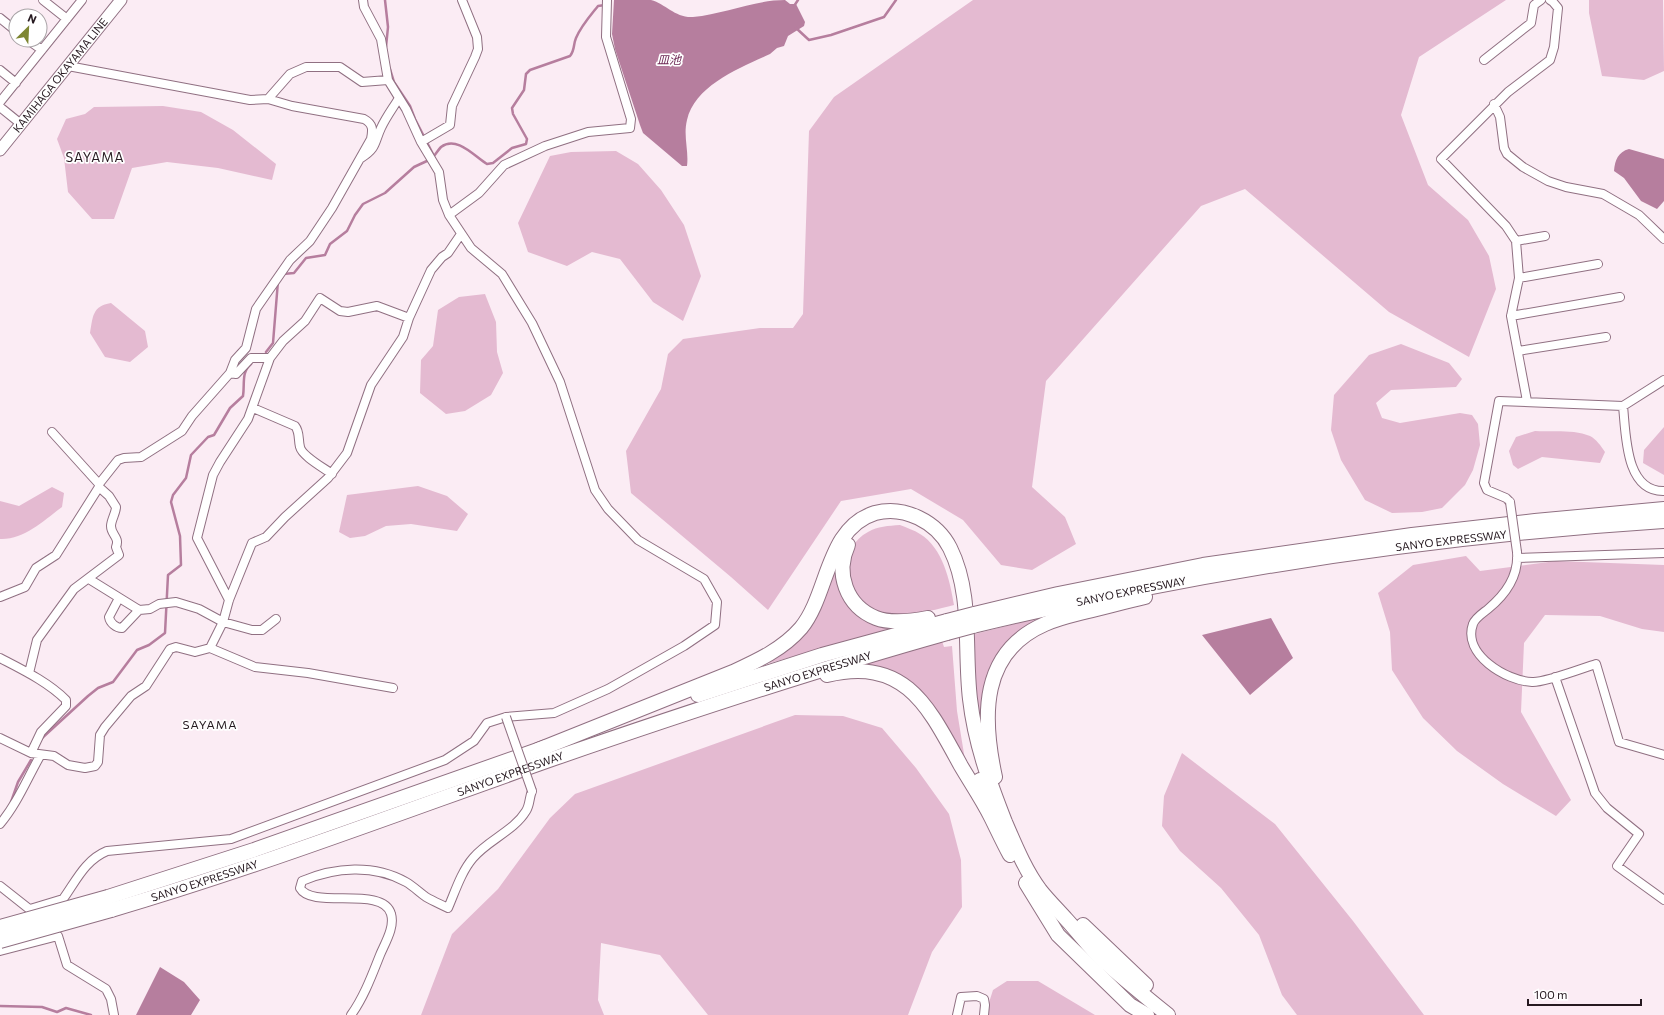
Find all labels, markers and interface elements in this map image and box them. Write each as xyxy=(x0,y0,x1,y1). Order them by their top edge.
north arrow xyxy=(8,8,48,48)
street label: KAMIHAGA OKAYAMA LINE xyxy=(10,15,110,135)
water label: 皿池 xyxy=(657,52,682,66)
district label: SAYAMA xyxy=(65,149,125,165)
street label: SANYO EXPRESSWAY xyxy=(1395,527,1507,553)
street label: SANYO EXPRESSWAY xyxy=(1075,574,1187,608)
street label: SANYO EXPRESSWAY xyxy=(762,648,873,694)
district label: SAYAMA xyxy=(182,717,238,731)
street label: SANYO EXPRESSWAY xyxy=(455,749,565,798)
street label: SANYO EXPRESSWAY xyxy=(149,857,260,904)
scale bar xyxy=(1528,981,1641,1007)
text: 100 m xyxy=(1534,987,1568,1001)

